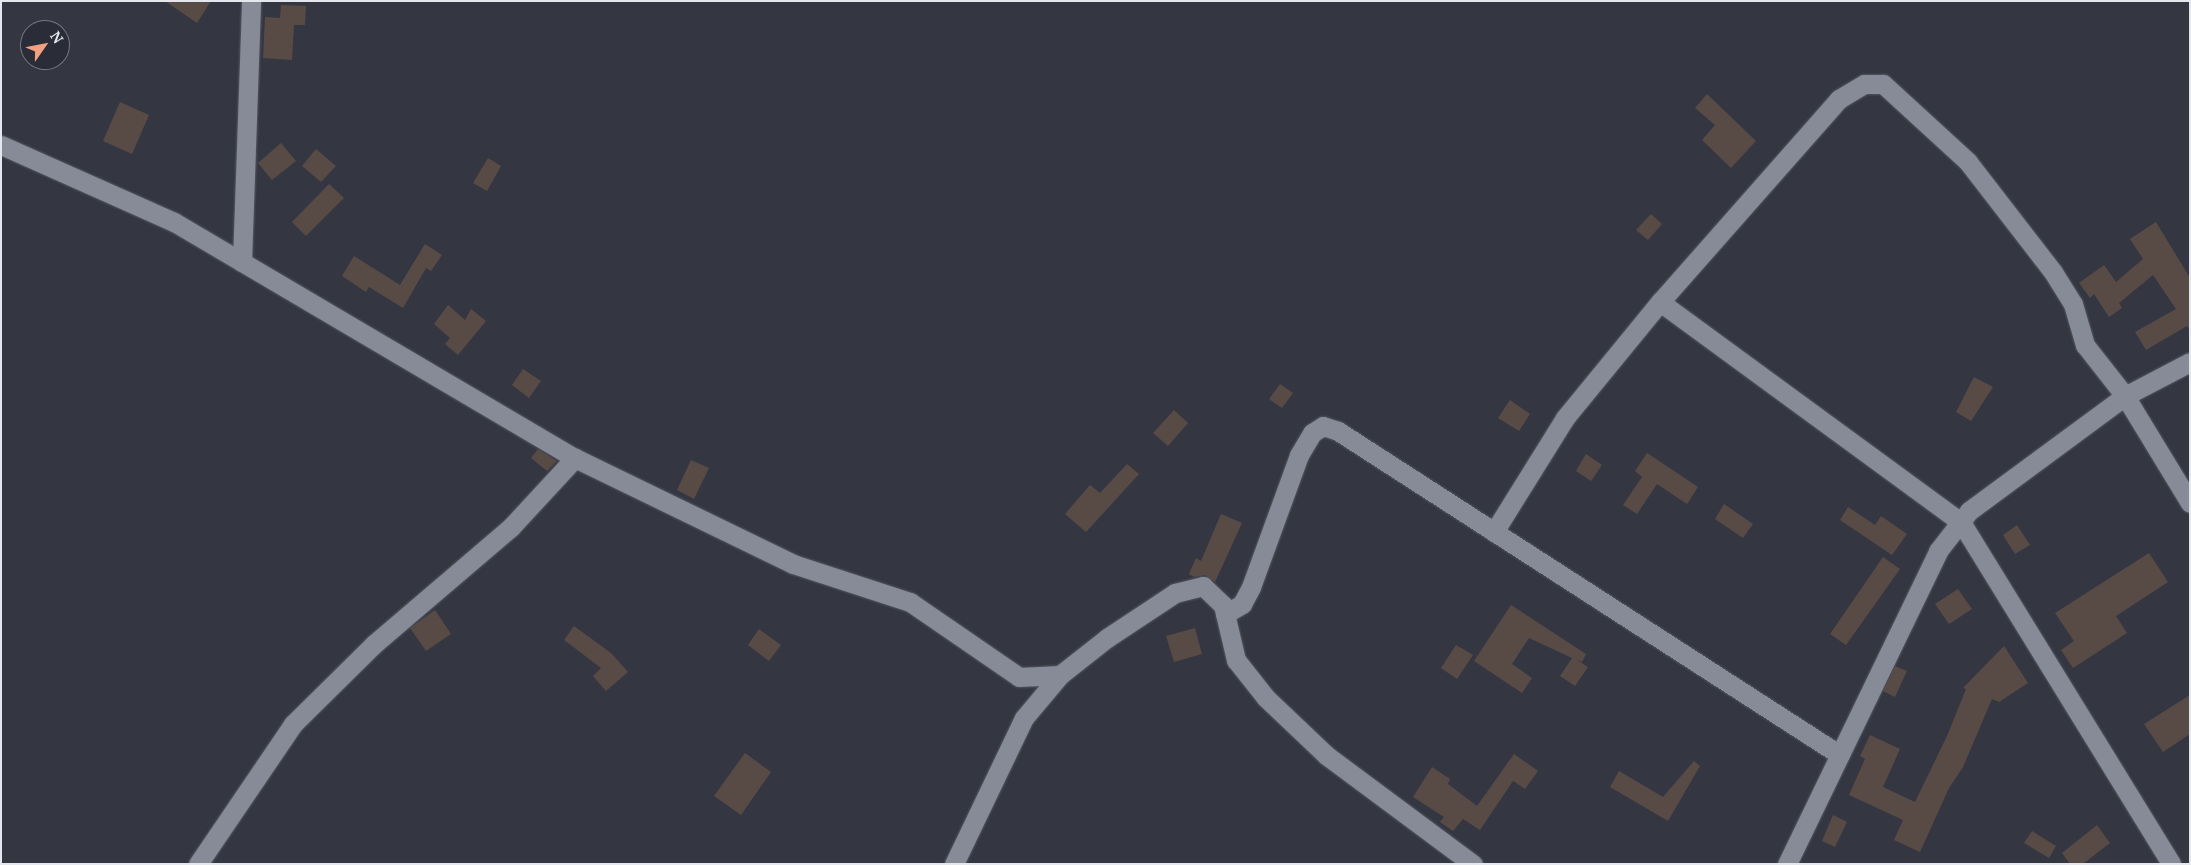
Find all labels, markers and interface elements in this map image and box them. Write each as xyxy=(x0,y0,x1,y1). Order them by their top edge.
north arrow xyxy=(20,20,70,70)
text: N xyxy=(46,27,68,47)

